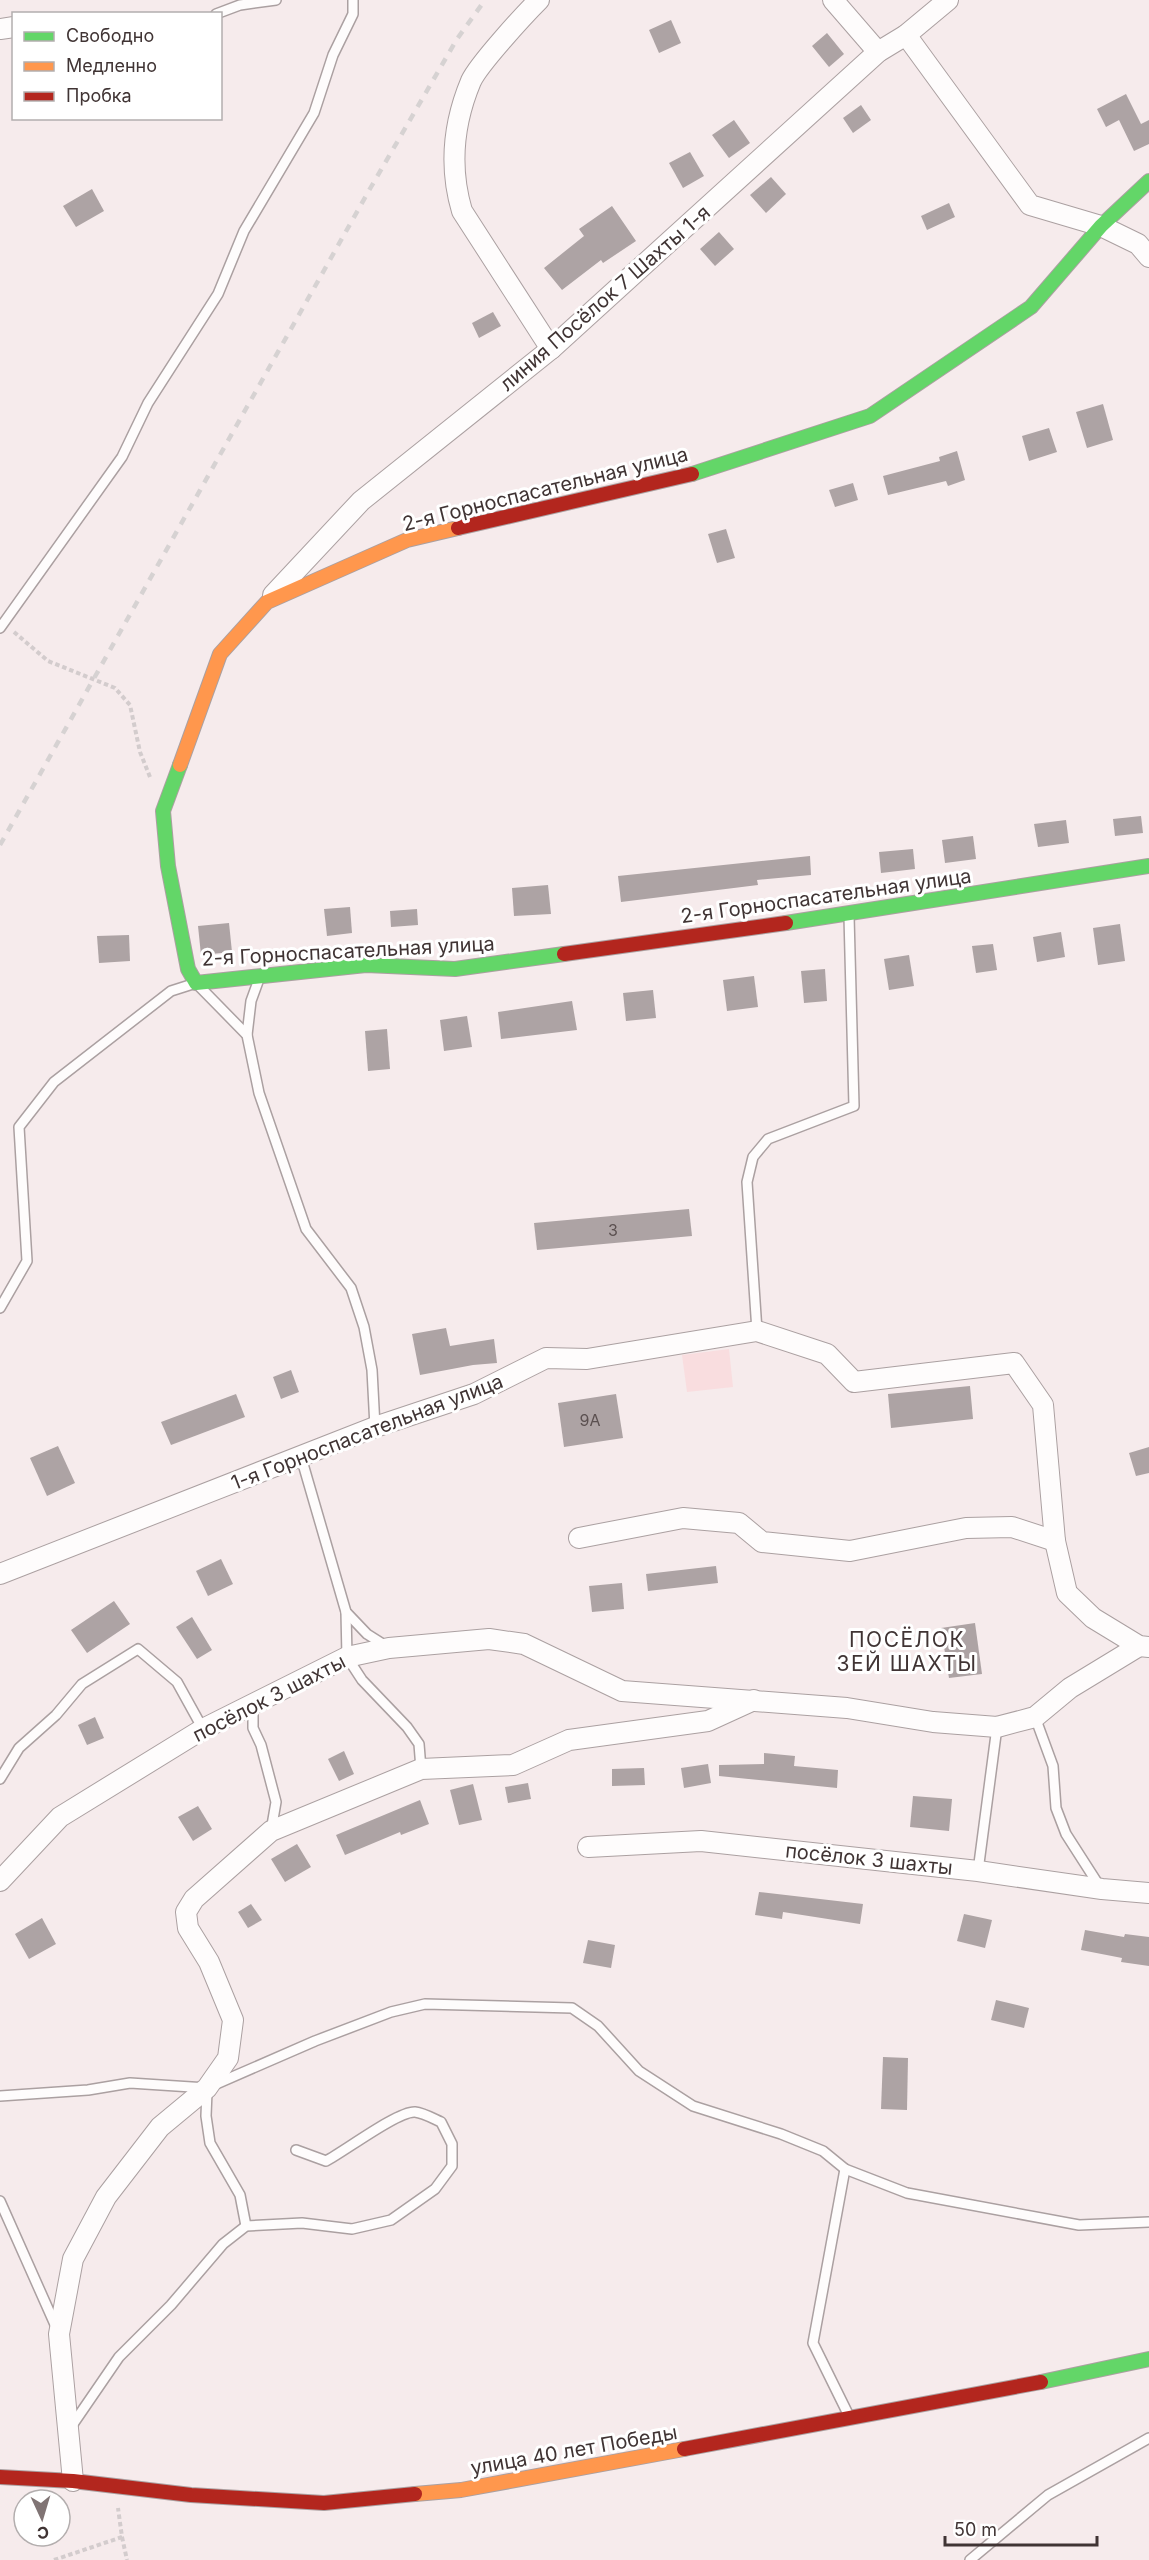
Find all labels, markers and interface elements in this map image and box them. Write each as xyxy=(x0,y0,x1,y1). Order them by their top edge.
legend xyxy=(12,12,222,120)
text: Свободно xyxy=(66,25,154,46)
text: Медленно xyxy=(66,55,157,76)
text: Пробка xyxy=(66,85,132,106)
street label: линия Посёлок 7 Шахты 1-я xyxy=(495,200,715,396)
street label: 2-я Горноспасательная улица xyxy=(400,442,690,536)
street label: 2-я Горноспасательная улица xyxy=(679,864,973,928)
street label: 2-я Горноспасательная улица xyxy=(201,931,495,971)
house number: 3 xyxy=(608,1220,618,1240)
street label: 1-я Горноспасательная улица xyxy=(228,1369,506,1495)
house number: 9А xyxy=(580,1410,600,1430)
district label: ПОСЁЛОК 3ЕЙ ШАХТЫ xyxy=(836,1626,978,1676)
street label: посёлок 3 шахты xyxy=(189,1649,349,1747)
street label: посёлок 3 шахты xyxy=(784,1838,954,1880)
street label: улица 40 лет Победы xyxy=(469,2420,679,2480)
north arrow xyxy=(12,2488,72,2548)
scale bar xyxy=(945,2509,1096,2547)
text: 50 m xyxy=(954,2519,997,2540)
text: С xyxy=(36,2523,50,2543)

